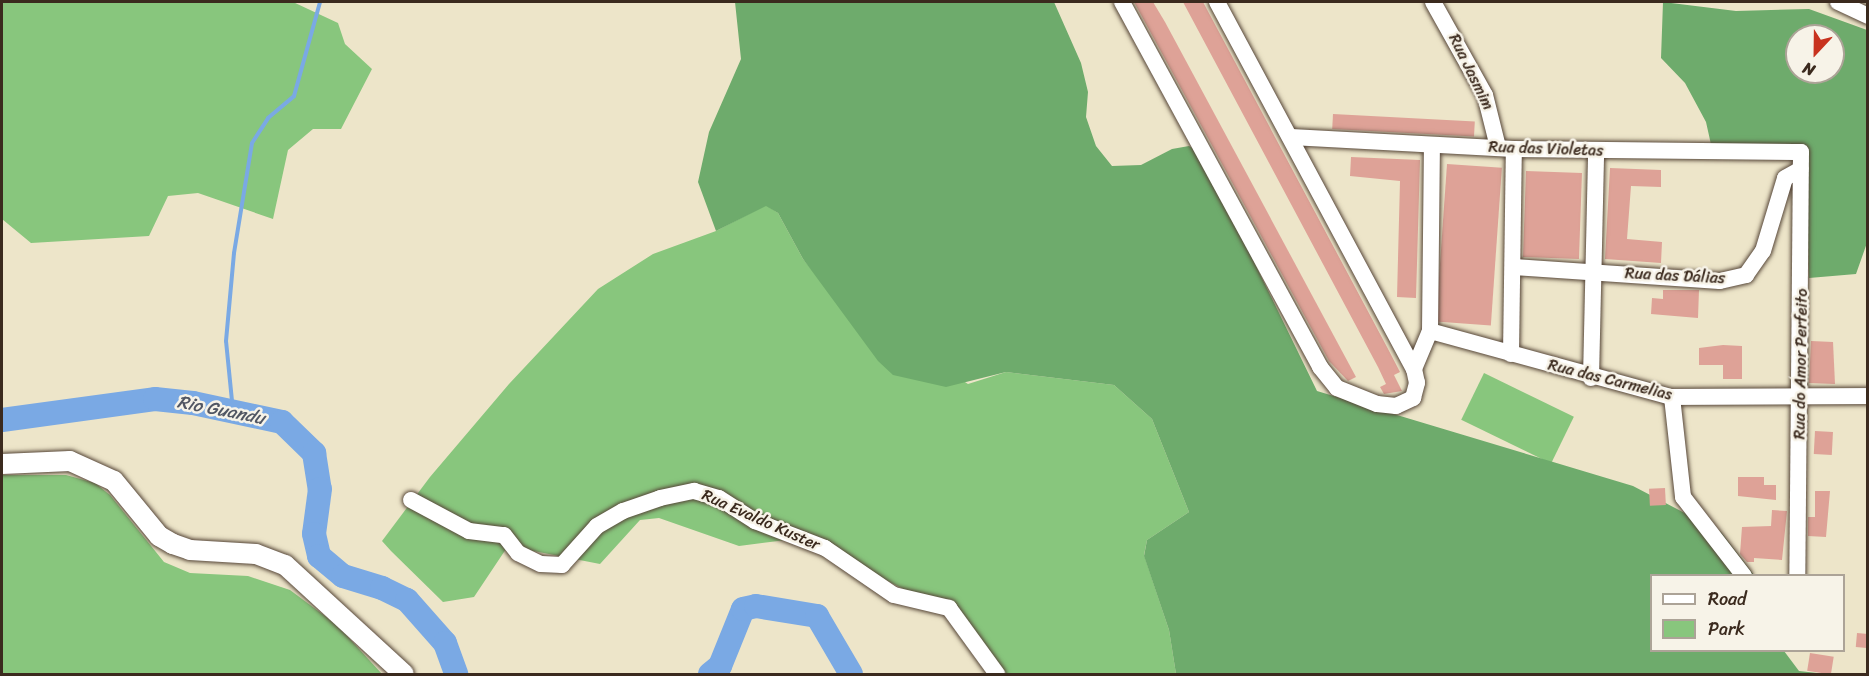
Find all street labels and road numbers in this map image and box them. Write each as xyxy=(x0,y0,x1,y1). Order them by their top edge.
street label: Rua Jasmim xyxy=(1444,31,1498,113)
street label: Rua das Violetas xyxy=(1489,137,1603,161)
street label: Rua das Dálias xyxy=(1624,264,1726,288)
street label: Rua do Amor Perfeito xyxy=(1790,288,1812,440)
street label: Rua das Carmelias xyxy=(1546,355,1674,405)
street label: Rua Evaldo Kuster xyxy=(699,485,823,555)

